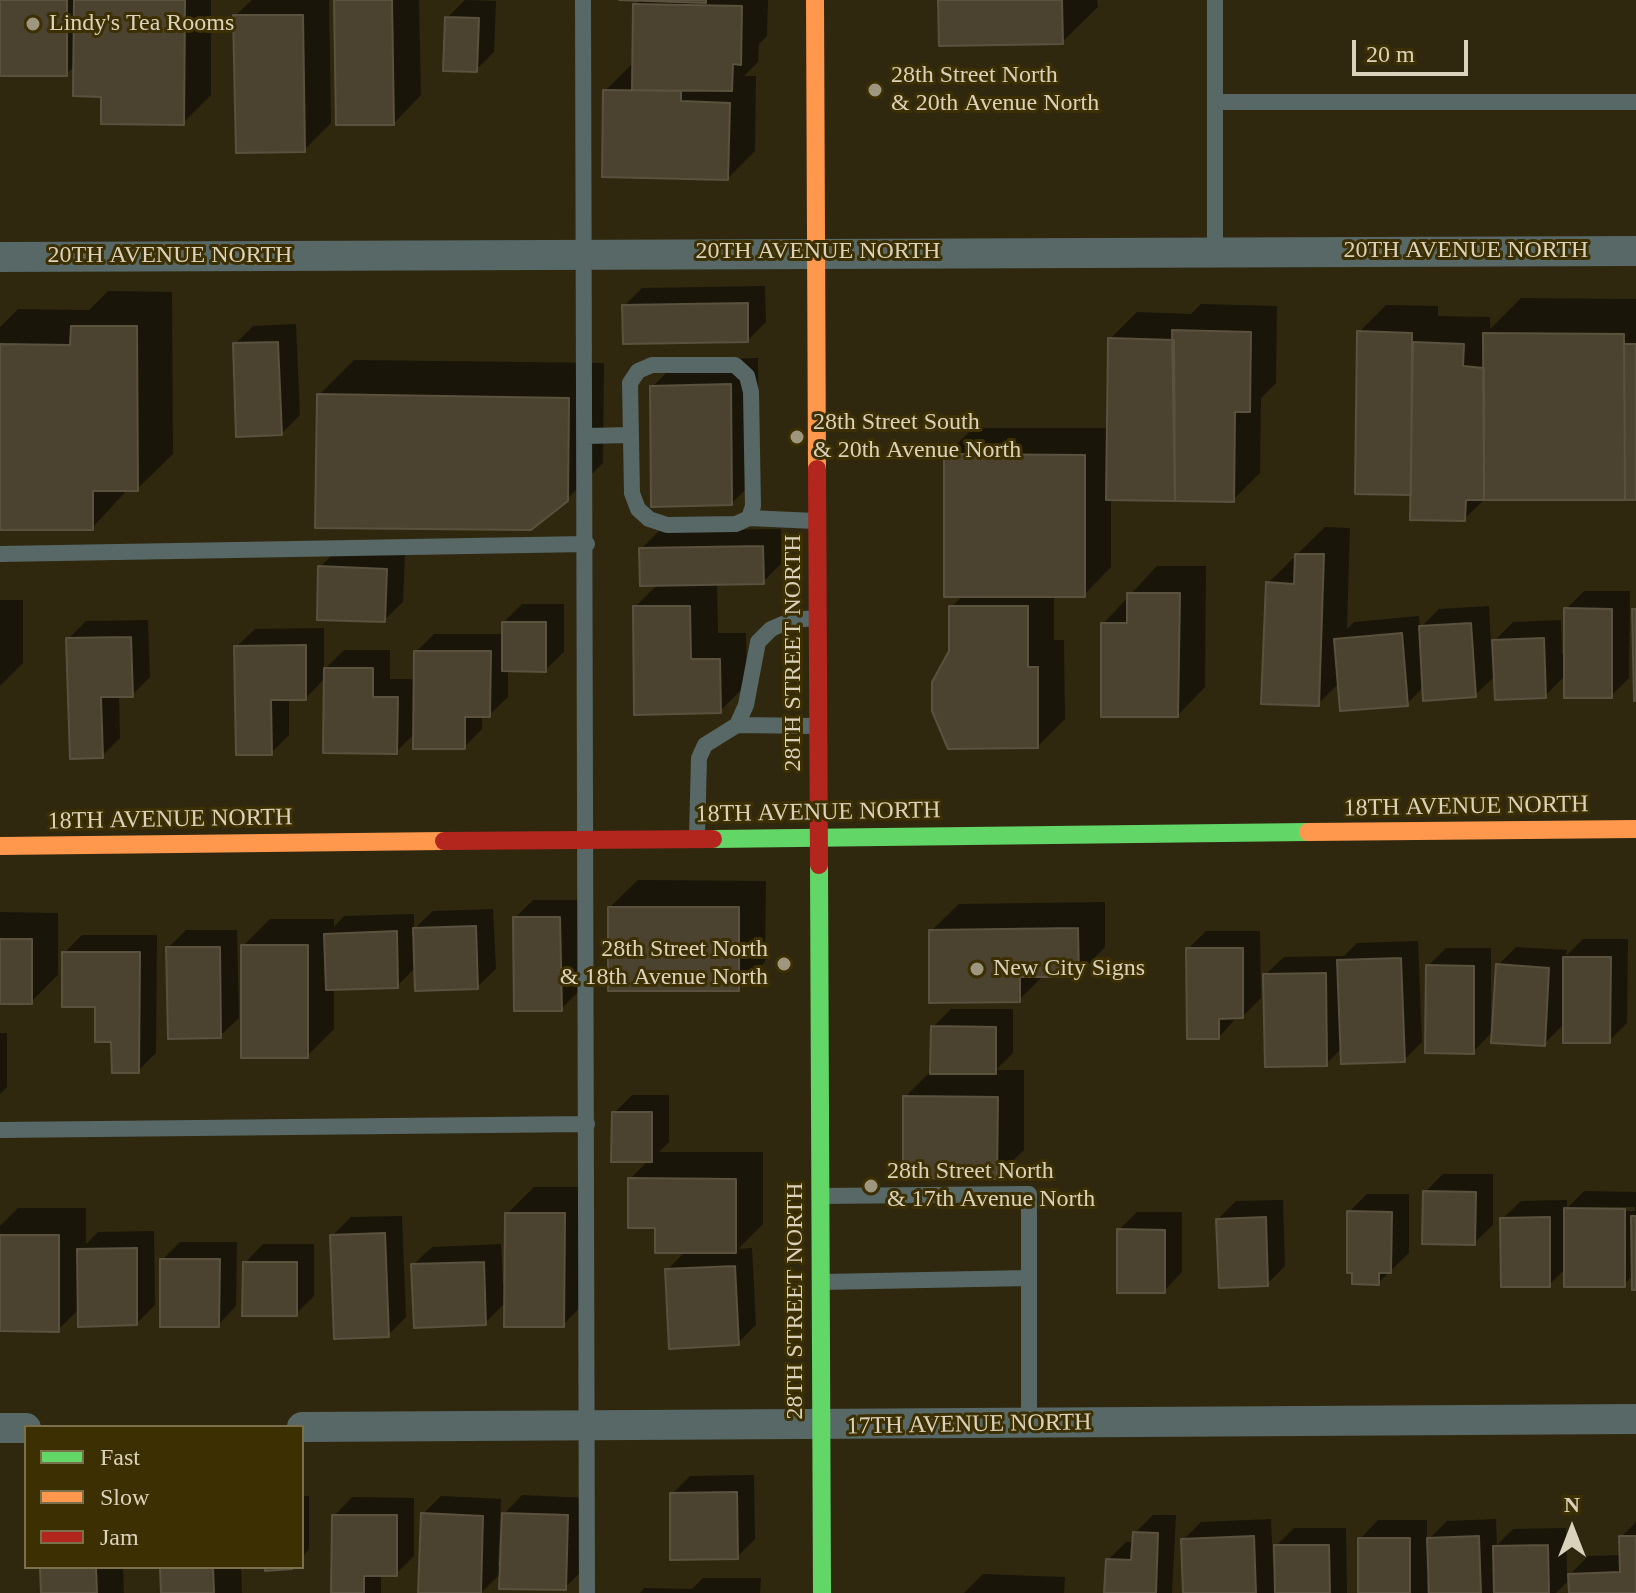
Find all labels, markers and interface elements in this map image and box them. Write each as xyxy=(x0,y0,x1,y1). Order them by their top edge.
place label: Lindy's Tea Rooms xyxy=(49,10,234,38)
marker: Lindy's Tea Rooms xyxy=(24,15,42,33)
scale bar xyxy=(1356,24,1472,74)
text: 20 m xyxy=(1366,41,1415,67)
place label: 28th Street North & 20th Avenue North xyxy=(891,62,1099,118)
marker: 28th Street North & 20th Avenue North xyxy=(866,81,884,99)
street label: 20TH AVENUE NORTH xyxy=(1344,237,1588,265)
street label: 20TH AVENUE NORTH xyxy=(696,238,940,266)
street label: 20TH AVENUE NORTH xyxy=(48,242,292,270)
place label: 28th Street South & 20th Avenue North xyxy=(813,409,1021,465)
marker: 28th Street South & 20th Avenue North xyxy=(788,428,806,446)
street label: 28TH STREET NORTH xyxy=(780,534,808,772)
street label: 18TH AVENUE NORTH xyxy=(1343,790,1589,824)
street label: 18TH AVENUE NORTH xyxy=(695,796,941,830)
street label: 18TH AVENUE NORTH xyxy=(47,803,293,837)
place label: 28th Street North & 18th Avenue North xyxy=(560,936,768,992)
marker: 28th Street North & 18th Avenue North xyxy=(775,955,793,973)
place label: New City Signs xyxy=(993,955,1145,983)
marker: New City Signs xyxy=(968,960,986,978)
place label: 28th Street North & 17th Avenue North xyxy=(887,1158,1095,1214)
marker: 28th Street North & 17th Avenue North xyxy=(862,1177,880,1195)
street label: 28TH STREET NORTH xyxy=(782,1182,810,1420)
street label: 17TH AVENUE NORTH xyxy=(846,1408,1092,1442)
legend xyxy=(24,1425,304,1569)
text: Fast xyxy=(100,1444,140,1470)
text: Slow xyxy=(100,1484,149,1510)
north arrow xyxy=(1532,1489,1612,1569)
text: N xyxy=(1564,1492,1580,1517)
text: Jam xyxy=(100,1524,139,1550)

